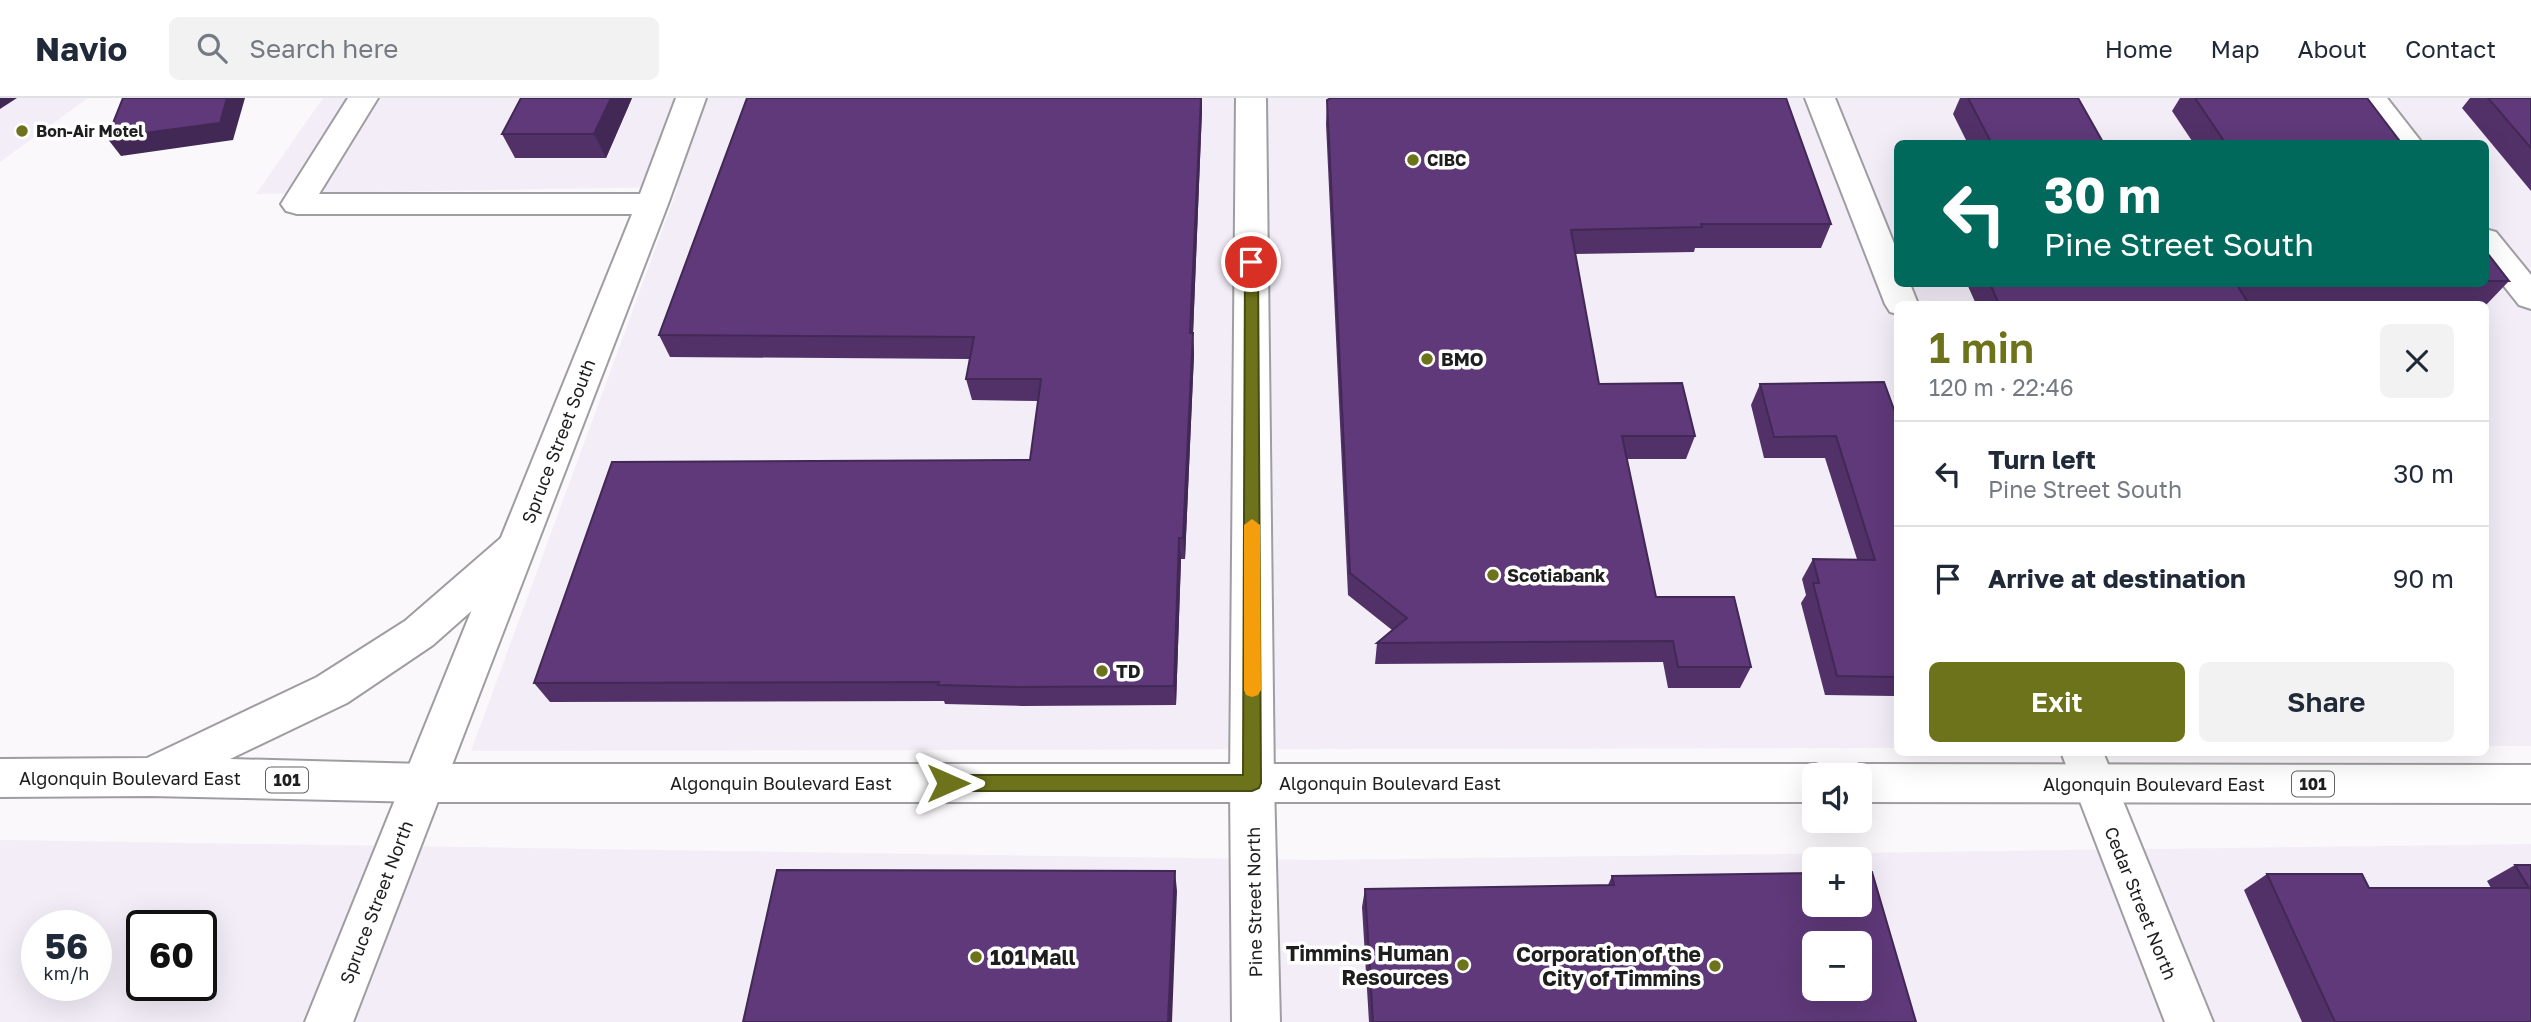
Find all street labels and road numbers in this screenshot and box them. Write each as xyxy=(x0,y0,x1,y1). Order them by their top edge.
street label: Spruce Street South xyxy=(516,356,600,526)
street label: Algonquin Boulevard East xyxy=(19,767,241,789)
road number: 101 xyxy=(266,768,308,792)
street label: Algonquin Boulevard East xyxy=(670,772,892,794)
street label: Algonquin Boulevard East xyxy=(1279,772,1501,794)
road number: 101 xyxy=(2292,772,2334,796)
street label: Algonquin Boulevard East xyxy=(2043,773,2265,795)
street label: Spruce Street North xyxy=(335,817,417,987)
street label: Cedar Street North xyxy=(2100,823,2182,983)
street label: Pine Street North xyxy=(1242,827,1266,977)

